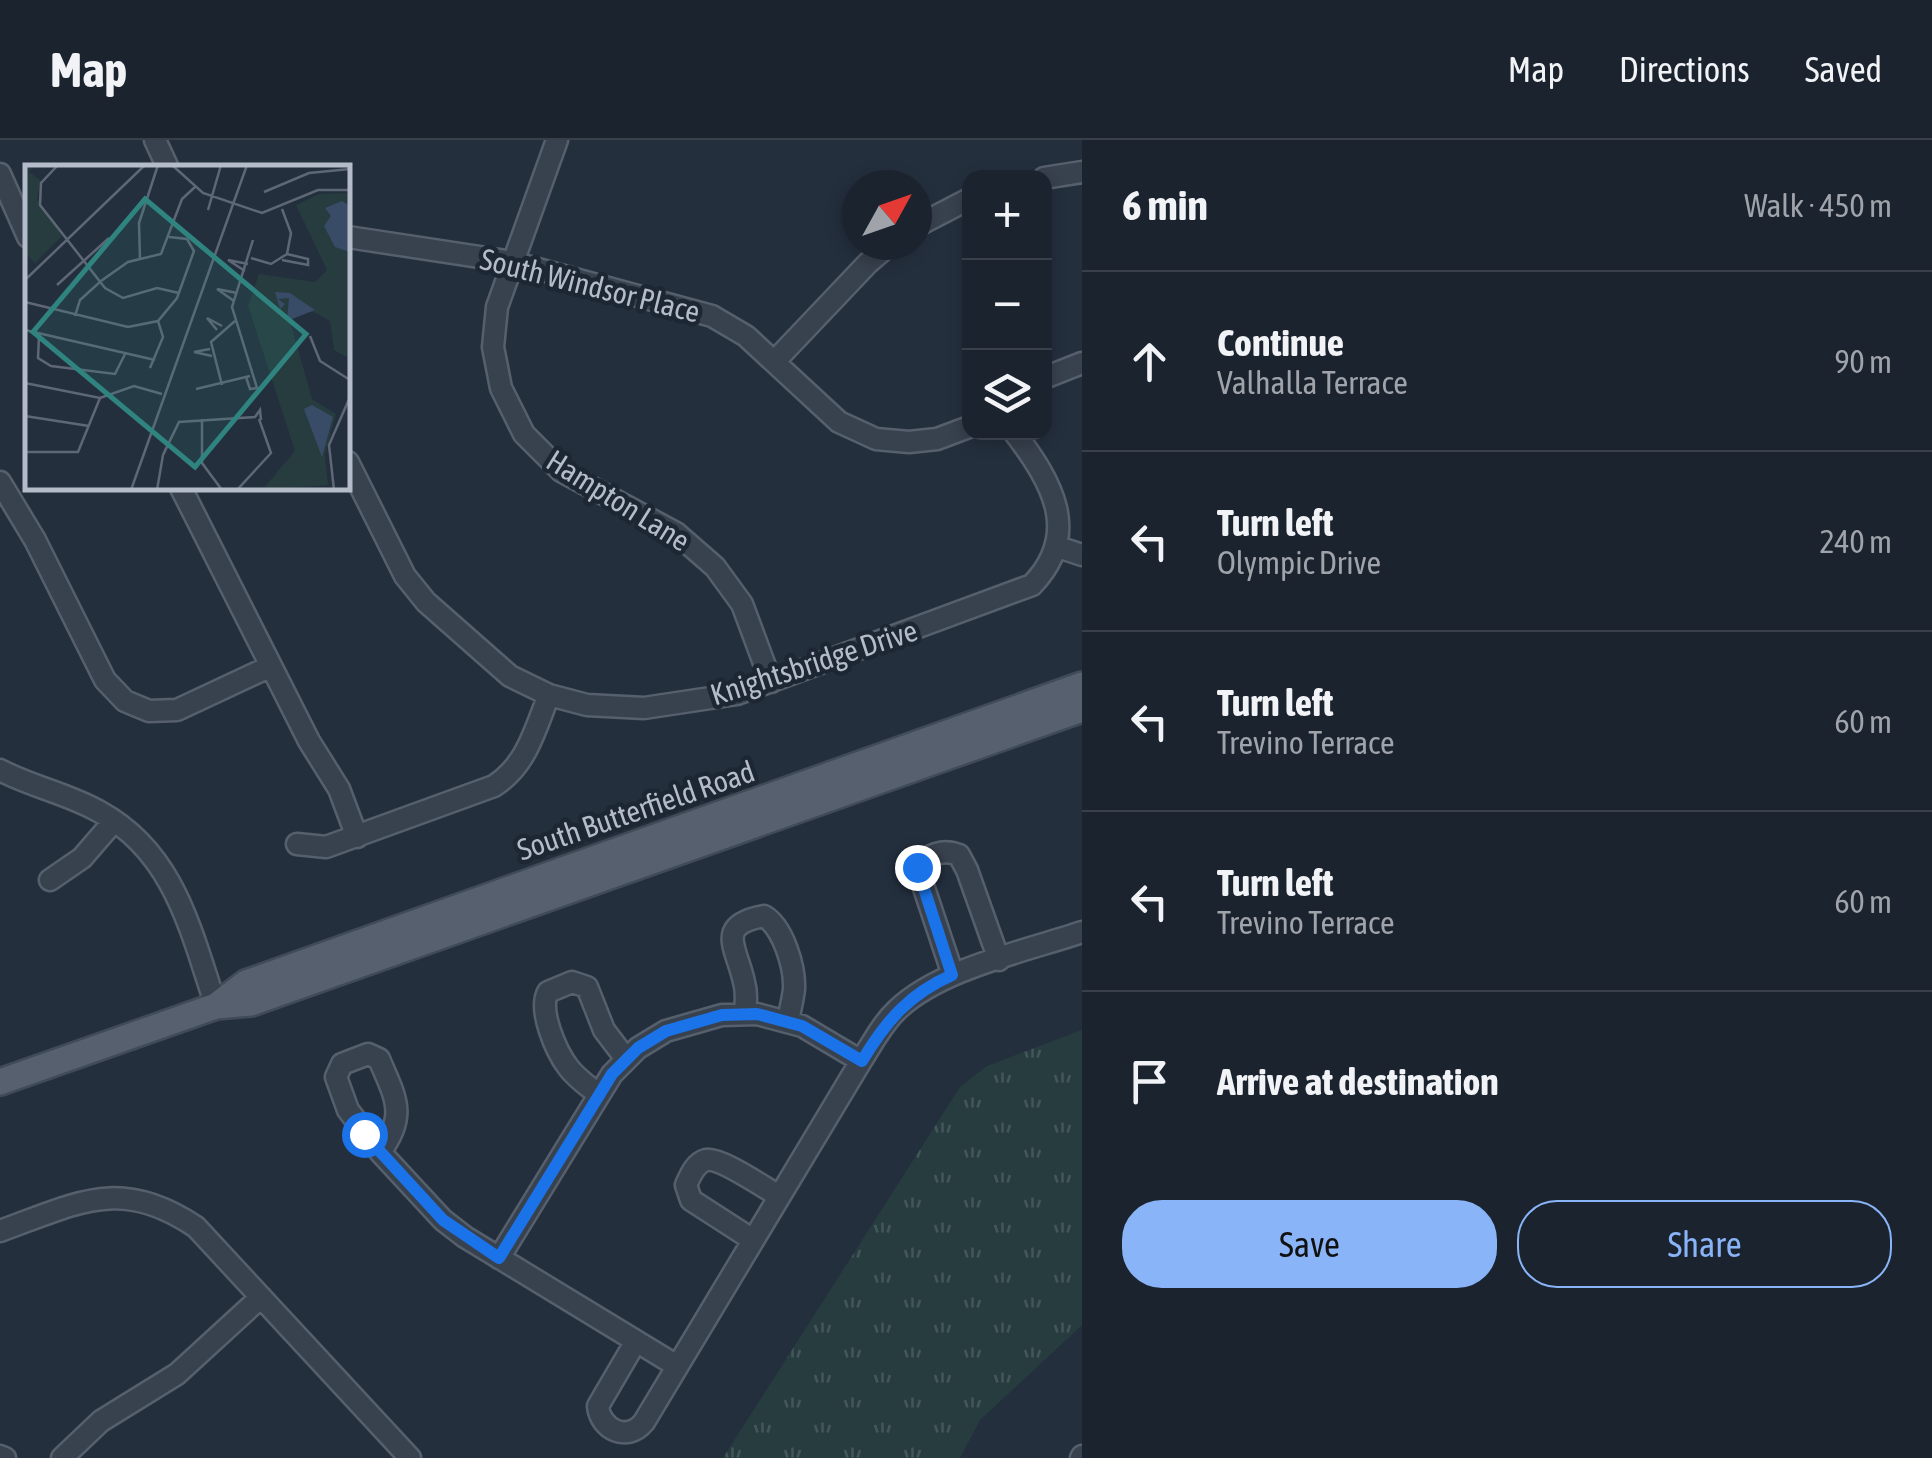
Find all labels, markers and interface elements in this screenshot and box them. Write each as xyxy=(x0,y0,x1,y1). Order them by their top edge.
text: Map xyxy=(50,42,127,97)
text: Map xyxy=(1508,49,1564,89)
text: Directions xyxy=(1619,49,1750,89)
text: Saved xyxy=(1805,49,1882,89)
inset map xyxy=(25,165,350,490)
north arrow xyxy=(842,170,932,260)
map controls xyxy=(962,170,1052,440)
button: + xyxy=(962,170,1052,260)
text: 6 min xyxy=(1122,181,1208,229)
text: Walk · 450 m xyxy=(1744,187,1892,224)
street label: South Windsor Place xyxy=(477,241,703,329)
button: − xyxy=(962,260,1052,350)
text: Continue xyxy=(1217,321,1344,364)
icon: ahead xyxy=(1122,334,1177,389)
text: 90 m xyxy=(1834,343,1892,380)
button: layers xyxy=(962,350,1052,440)
text: Valhalla Terrace xyxy=(1217,364,1408,401)
street label: Hampton Lane xyxy=(541,443,696,558)
text: Turn left xyxy=(1217,501,1333,544)
icon: left xyxy=(1122,514,1177,569)
text: 240 m xyxy=(1819,523,1892,560)
text: Olympic Drive xyxy=(1217,544,1381,581)
street label: Knightsbridge Drive xyxy=(706,613,921,711)
text: Turn left xyxy=(1217,681,1333,724)
icon: left xyxy=(1122,694,1177,749)
text: 60 m xyxy=(1834,703,1892,740)
text: Trevino Terrace xyxy=(1217,724,1394,761)
street label: South Butterfield Road xyxy=(513,754,759,867)
route end xyxy=(895,845,941,891)
text: Turn left xyxy=(1217,861,1333,904)
icon: left xyxy=(1122,874,1177,929)
text: 60 m xyxy=(1834,883,1892,920)
text: Trevino Terrace xyxy=(1217,904,1394,941)
icon: arrive xyxy=(1122,1054,1177,1109)
text: Arrive at destination xyxy=(1217,1060,1499,1103)
route start xyxy=(342,1112,388,1158)
button: Save xyxy=(1122,1200,1497,1288)
button: Share xyxy=(1517,1200,1892,1288)

